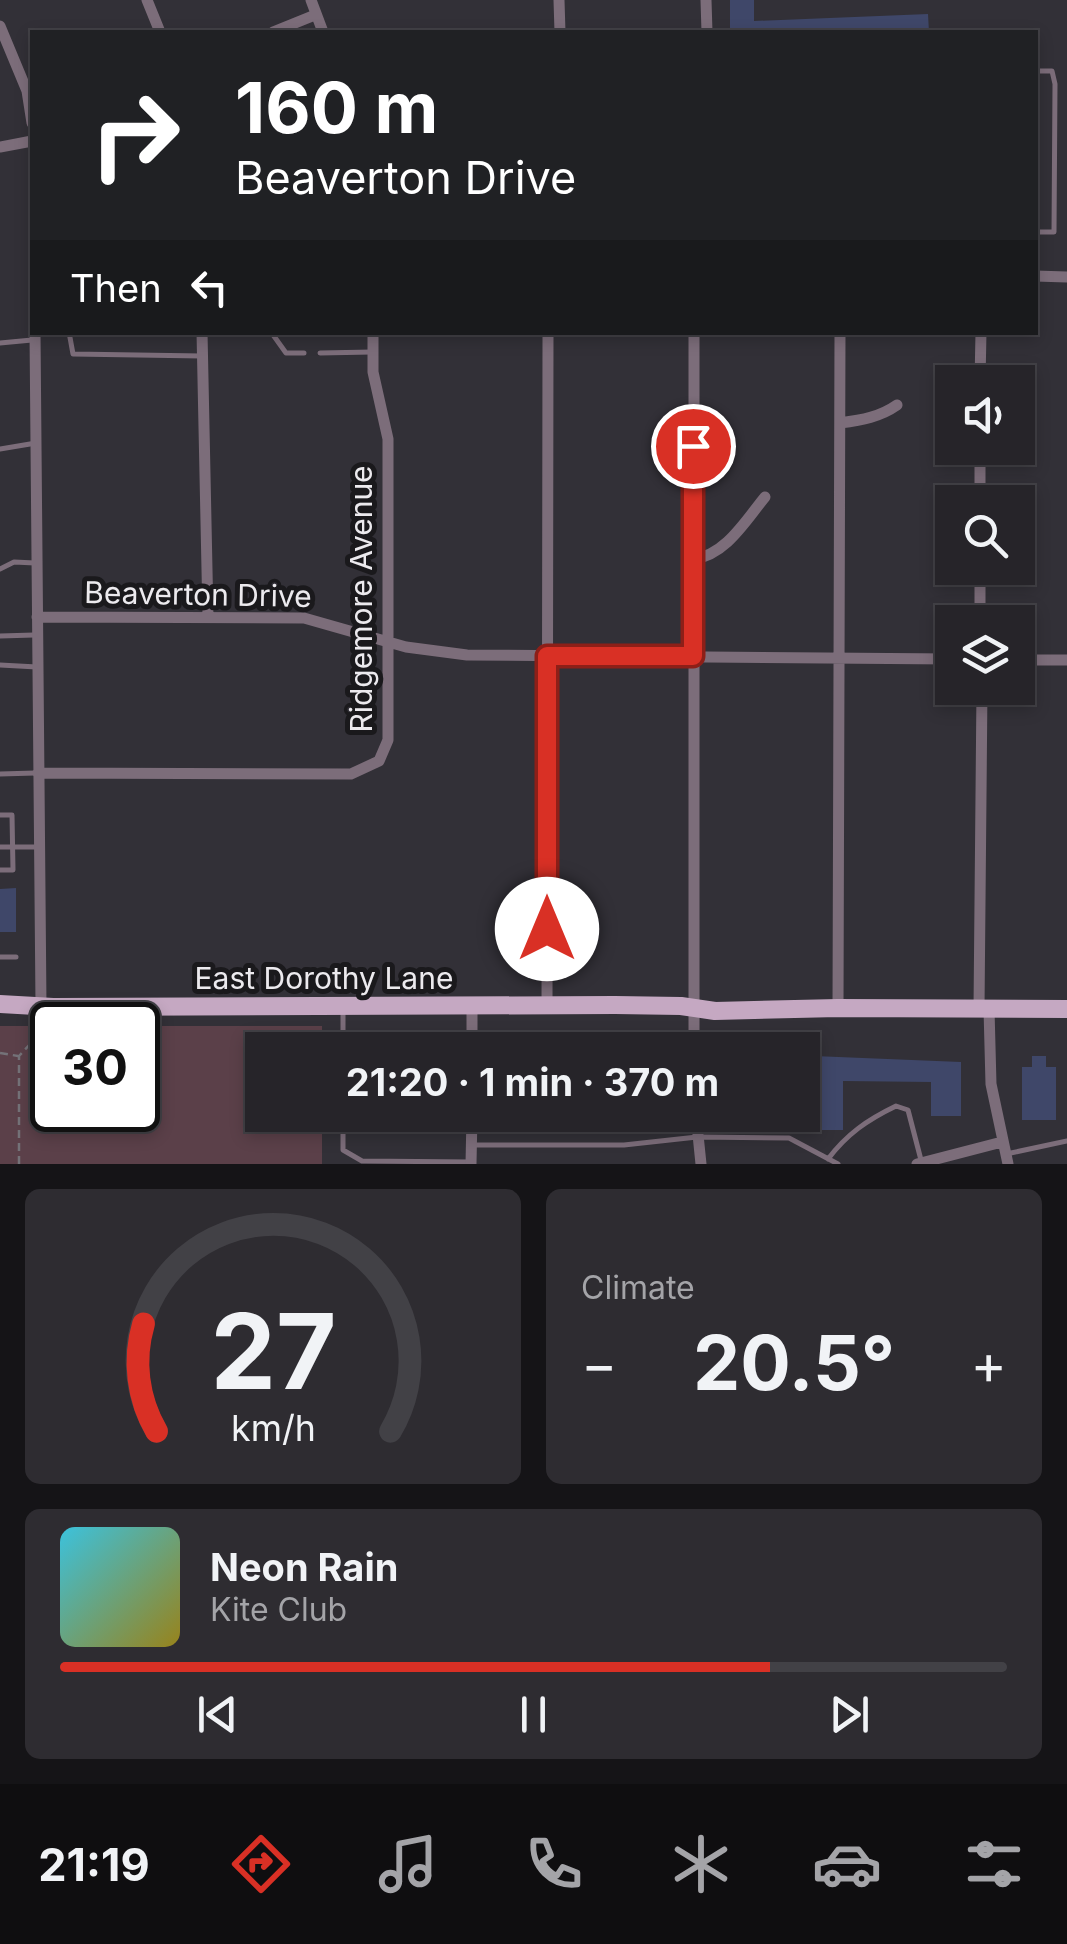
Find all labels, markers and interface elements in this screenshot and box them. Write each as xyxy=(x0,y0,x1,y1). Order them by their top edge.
text: 160 m xyxy=(235,65,438,150)
icon: right xyxy=(70,70,200,200)
text: Beaverton Drive xyxy=(235,150,576,205)
icon: left xyxy=(182,260,237,315)
text: Then xyxy=(70,265,162,311)
map controls xyxy=(935,365,1035,705)
button: sound xyxy=(935,365,1035,465)
pin xyxy=(651,404,736,489)
icon: arrive xyxy=(666,419,721,474)
street label: Ridgemore Avenue xyxy=(343,465,379,733)
button: search xyxy=(935,485,1035,585)
street label: Beaverton Drive xyxy=(84,574,312,614)
button: layers xyxy=(935,605,1035,705)
position arrow xyxy=(495,877,599,981)
street label: East Dorothy Lane xyxy=(195,960,453,996)
speed limit sign: 30 xyxy=(30,1002,160,1132)
text: 21:20 · 1 min · 370 m xyxy=(346,1059,719,1105)
text: Climate xyxy=(581,1268,695,1307)
text: 27 xyxy=(210,1288,336,1414)
text: 20.5° xyxy=(693,1317,895,1408)
text: − xyxy=(581,1331,617,1397)
text: + xyxy=(971,1331,1007,1397)
text: km/h xyxy=(231,1406,315,1450)
text: Neon Rain xyxy=(210,1544,398,1590)
text: Kite Club xyxy=(210,1590,347,1629)
icon: previous xyxy=(190,1687,245,1742)
icon: pause xyxy=(506,1687,561,1742)
icon: next xyxy=(822,1687,877,1742)
icon: directions xyxy=(226,1829,296,1899)
icon: music xyxy=(373,1829,443,1899)
icon: phone xyxy=(519,1829,589,1899)
icon: climate xyxy=(666,1829,736,1899)
icon: car xyxy=(812,1829,882,1899)
icon: filters xyxy=(959,1829,1029,1899)
text: 21:19 xyxy=(38,1837,150,1892)

